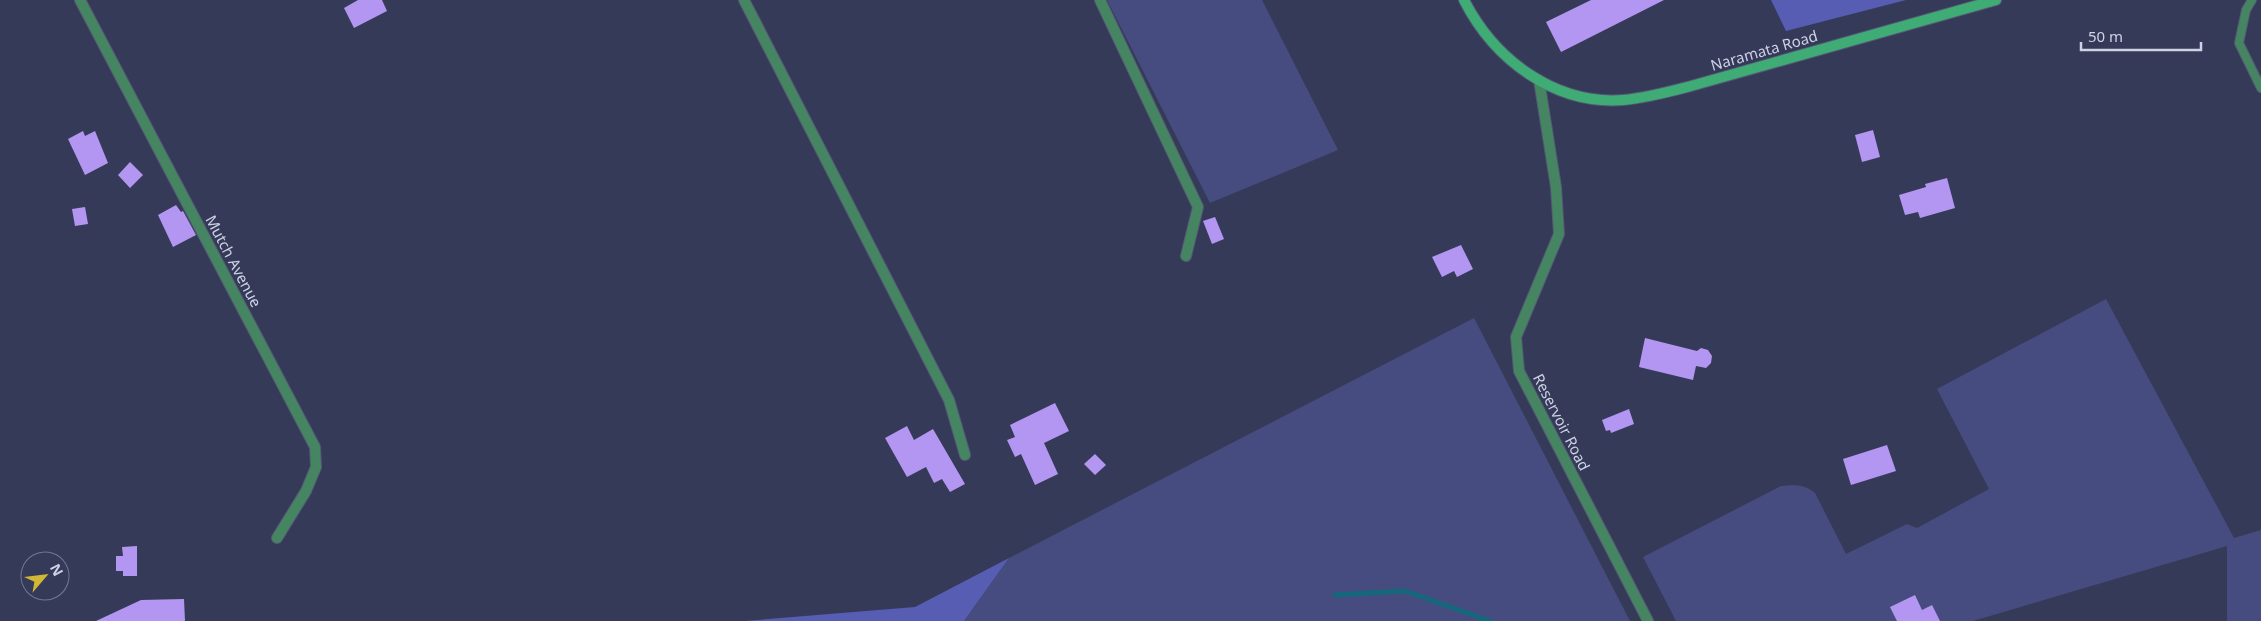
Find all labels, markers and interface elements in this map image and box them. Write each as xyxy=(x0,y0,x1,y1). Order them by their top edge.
scale bar xyxy=(2081,20,2201,52)
street label: Naramata Road xyxy=(1708,25,1820,75)
text: 50 m xyxy=(2088,26,2123,46)
street label: Mutch Avenue xyxy=(201,212,267,310)
street label: Reservoir Road xyxy=(1529,370,1595,474)
north arrow xyxy=(20,551,70,601)
text: N xyxy=(46,560,68,579)

